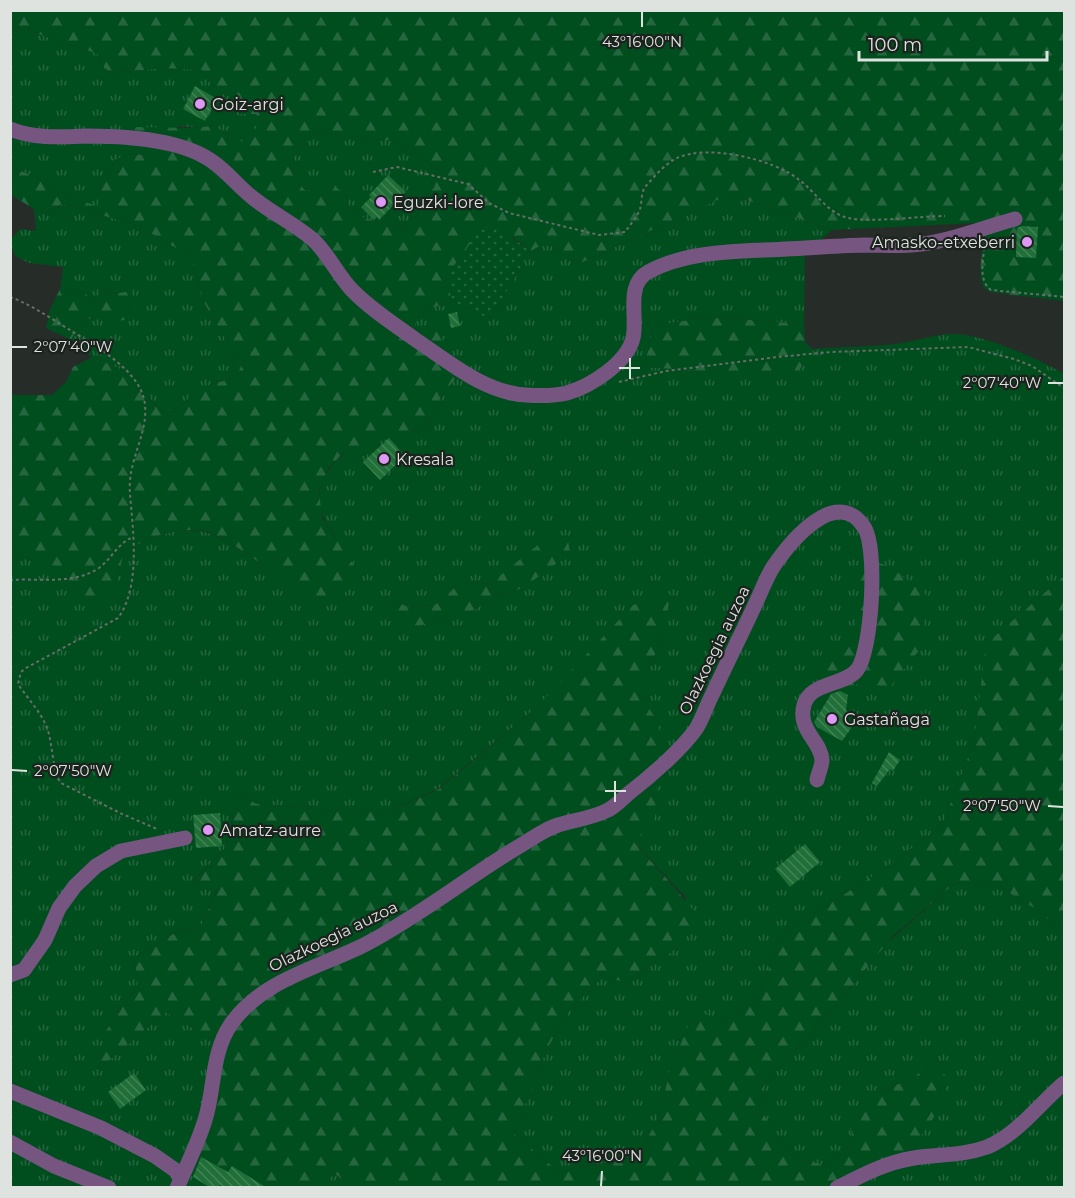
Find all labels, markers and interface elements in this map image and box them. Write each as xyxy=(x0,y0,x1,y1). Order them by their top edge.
scale bar xyxy=(859,24,1046,62)
text: 43°16'00"N xyxy=(602,32,682,51)
text: 100 m xyxy=(868,34,922,56)
place label: Goiz-argi xyxy=(212,95,284,114)
marker: Goiz-argi xyxy=(193,97,207,111)
place label: Eguzki-lore xyxy=(393,193,484,212)
marker: Eguzki-lore xyxy=(374,195,388,209)
place label: Amasko-etxeberri xyxy=(872,233,1015,252)
marker: Amasko-etxeberri xyxy=(1020,235,1034,249)
text: 2°07'40"W xyxy=(34,337,113,356)
text: 2°07'40"W xyxy=(963,373,1042,392)
place label: Kresala xyxy=(396,450,454,469)
marker: Kresala xyxy=(377,452,391,466)
street label: Olazkoegia auzoa xyxy=(675,583,754,718)
place label: Gastañaga xyxy=(844,710,930,729)
marker: Gastañaga xyxy=(825,712,839,726)
text: 2°07'50"W xyxy=(34,761,112,780)
text: 2°07'50"W xyxy=(963,796,1041,815)
place label: Amatz-aurre xyxy=(220,821,321,840)
marker: Amatz-aurre xyxy=(201,823,215,837)
street label: Olazkoegia auzoa xyxy=(266,897,401,976)
text: 43°16'00"N xyxy=(562,1146,642,1165)

